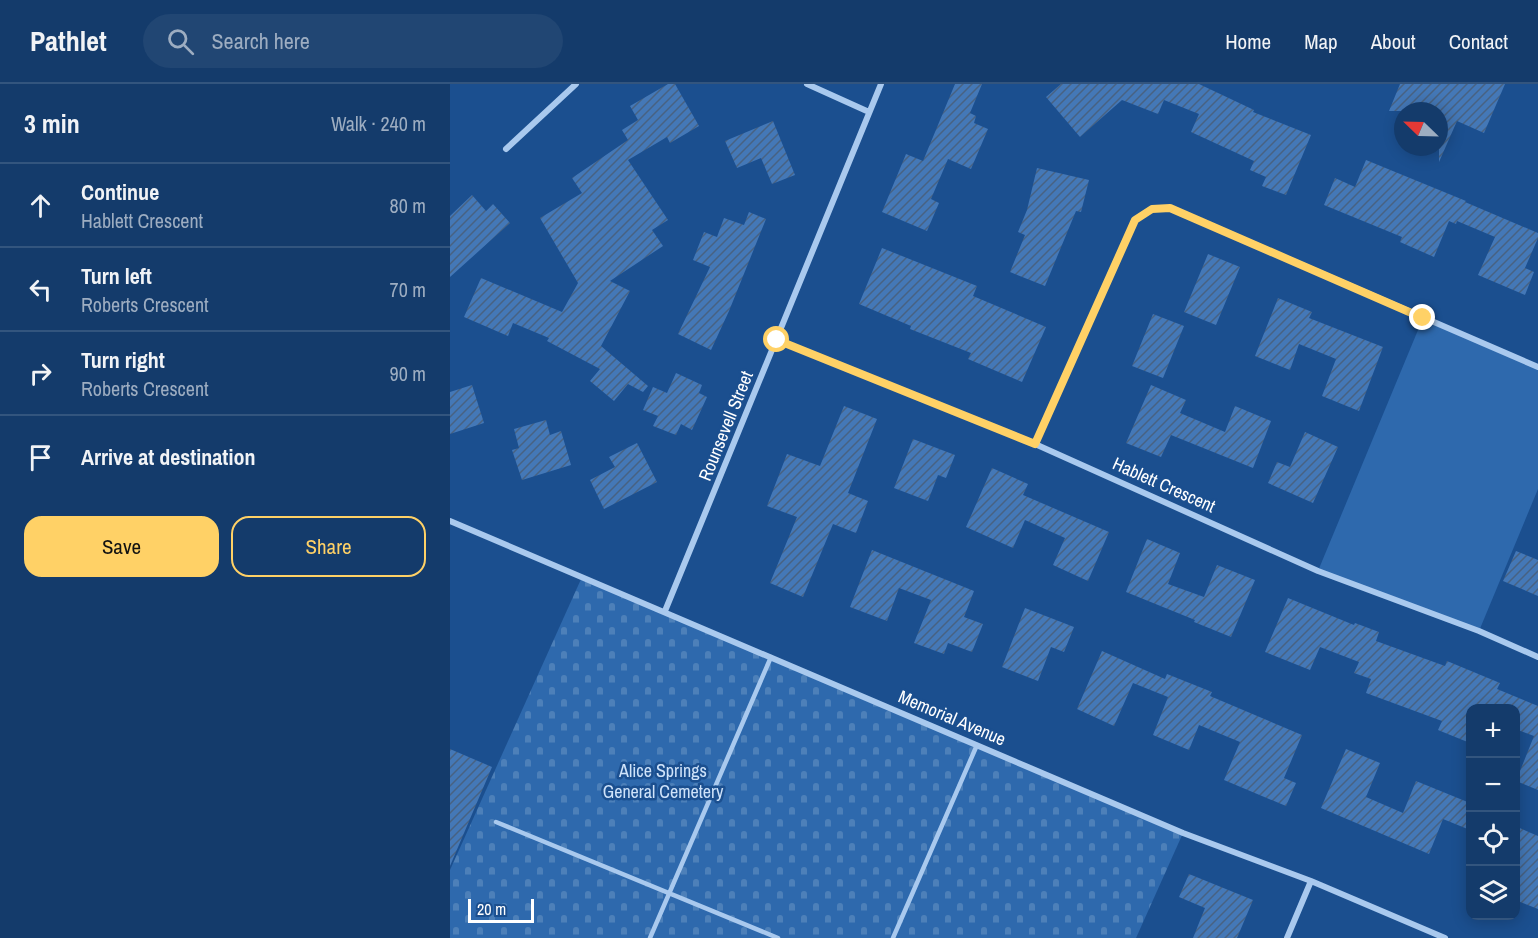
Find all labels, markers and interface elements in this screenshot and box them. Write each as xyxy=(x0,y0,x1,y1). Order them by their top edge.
search box xyxy=(143,14,563,68)
text: Pathlet xyxy=(30,22,107,60)
icon: search xyxy=(164,25,197,58)
text: Search here xyxy=(212,26,310,56)
text: Home xyxy=(1225,27,1271,56)
text: Map xyxy=(1304,27,1338,56)
text: About xyxy=(1371,27,1416,56)
text: Contact xyxy=(1449,27,1508,56)
north arrow xyxy=(1394,102,1448,156)
text: 3 min xyxy=(24,106,80,141)
text: Walk · 240 m xyxy=(331,110,426,137)
text: Continue xyxy=(81,177,159,207)
icon: ahead xyxy=(24,189,57,222)
text: 80 m xyxy=(390,192,426,219)
text: Hablett Crescent xyxy=(81,207,203,234)
text: Turn left xyxy=(81,261,152,291)
icon: left xyxy=(24,273,57,306)
text: 70 m xyxy=(390,276,426,303)
text: Roberts Crescent xyxy=(81,291,209,318)
route end xyxy=(1409,304,1435,330)
route start xyxy=(763,326,789,352)
text: Turn right xyxy=(81,345,165,375)
icon: right xyxy=(24,357,57,390)
text: 90 m xyxy=(390,360,426,387)
street label: Rounsevell Street xyxy=(692,367,759,485)
text: Roberts Crescent xyxy=(81,375,209,402)
icon: arrive xyxy=(24,441,57,474)
text: Arrive at destination xyxy=(81,442,255,472)
street label: Hablett Crescent xyxy=(1109,451,1220,518)
button: Save xyxy=(24,516,219,577)
button: Share xyxy=(231,516,426,577)
street label: Memorial Avenue xyxy=(895,684,1010,751)
map controls xyxy=(1466,704,1520,920)
button: + xyxy=(1466,704,1520,758)
park label: Alice Springs General Cemetery xyxy=(603,758,724,804)
button: − xyxy=(1466,758,1520,812)
button: locate xyxy=(1466,812,1520,866)
button: layers xyxy=(1466,866,1520,920)
scale bar xyxy=(468,896,534,924)
text: 20 m xyxy=(477,898,506,920)

